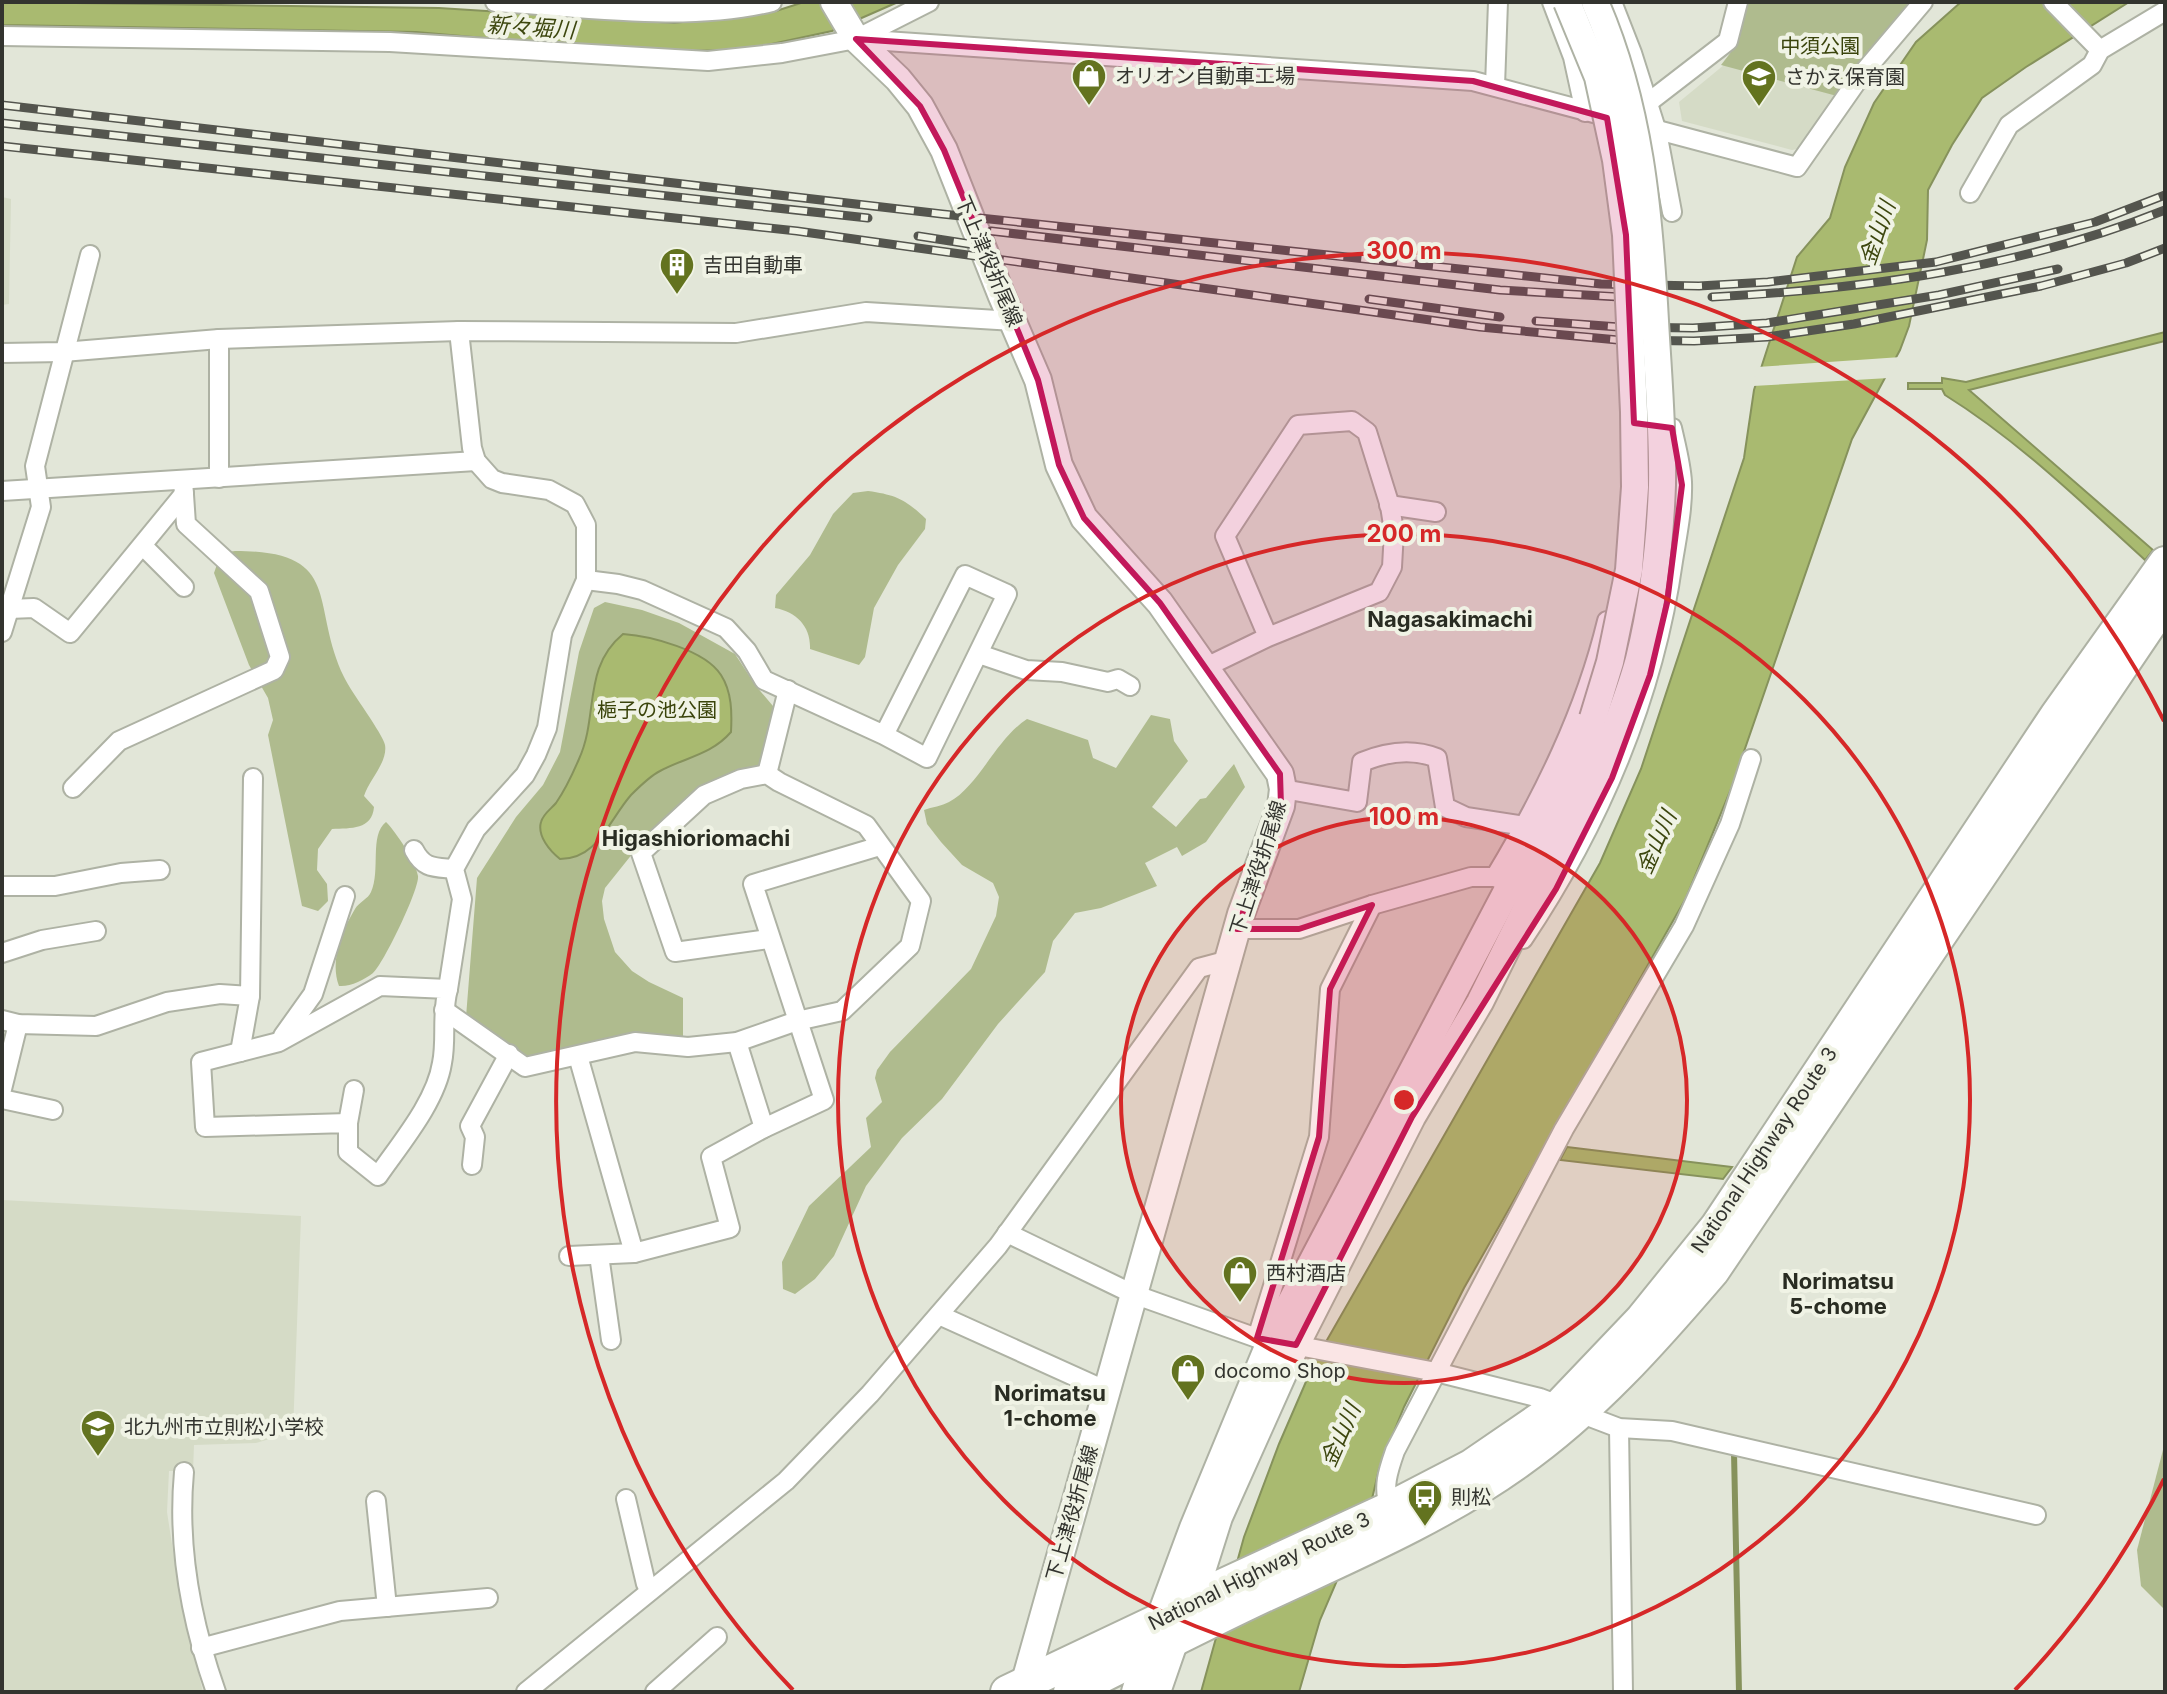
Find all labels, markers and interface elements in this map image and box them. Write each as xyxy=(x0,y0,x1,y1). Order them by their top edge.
water label: 新々堀川 xyxy=(486,11,578,43)
park label: 中須公園 xyxy=(1780,34,1860,58)
shop icon: オリオン自動車工場 xyxy=(1070,57,1108,107)
school or university icon: さかえ保育園 xyxy=(1740,58,1778,108)
place label: オリオン自動車工場 xyxy=(1115,64,1295,88)
place label: さかえ保育園 xyxy=(1785,65,1905,89)
street label: 下上津役折尾線 xyxy=(951,192,1027,330)
water label: 金山川 xyxy=(1854,196,1901,268)
text: 300 m xyxy=(1366,236,1442,265)
building icon: 吉田自動車 xyxy=(658,246,696,296)
place label: 吉田自動車 xyxy=(703,253,803,277)
text: 200 m xyxy=(1366,519,1442,548)
district label: Nagasakimachi xyxy=(1367,606,1533,632)
park label: 梔子の池公園 xyxy=(597,698,717,722)
street label: 下上津役折尾線 xyxy=(1225,798,1291,938)
text: 100 m xyxy=(1369,802,1439,831)
water label: 金山川 xyxy=(1631,805,1682,877)
district label: Higashioriomachi xyxy=(602,825,790,851)
street label: National Highway Route 3 xyxy=(1686,1042,1842,1258)
centre of rings xyxy=(1390,1086,1418,1114)
shop icon: 西村酒店 xyxy=(1221,1254,1259,1304)
place label: 西村酒店 xyxy=(1266,1261,1346,1285)
district label: Norimatsu 5-chome xyxy=(1782,1268,1894,1319)
shop icon: docomo Shop xyxy=(1169,1352,1207,1402)
place label: docomo Shop xyxy=(1214,1359,1346,1383)
district label: Norimatsu 1-chome xyxy=(994,1380,1106,1431)
water label: 金山川 xyxy=(1315,1398,1366,1470)
school or university icon: 北九州市立則松小学校 xyxy=(79,1408,117,1458)
place label: 北九州市立則松小学校 xyxy=(124,1415,324,1439)
street label: 下上津役折尾線 xyxy=(1041,1442,1103,1584)
bus stop icon: 則松 xyxy=(1406,1478,1444,1528)
place label: 則松 xyxy=(1451,1485,1491,1509)
street label: National Highway Route 3 xyxy=(1144,1507,1374,1635)

